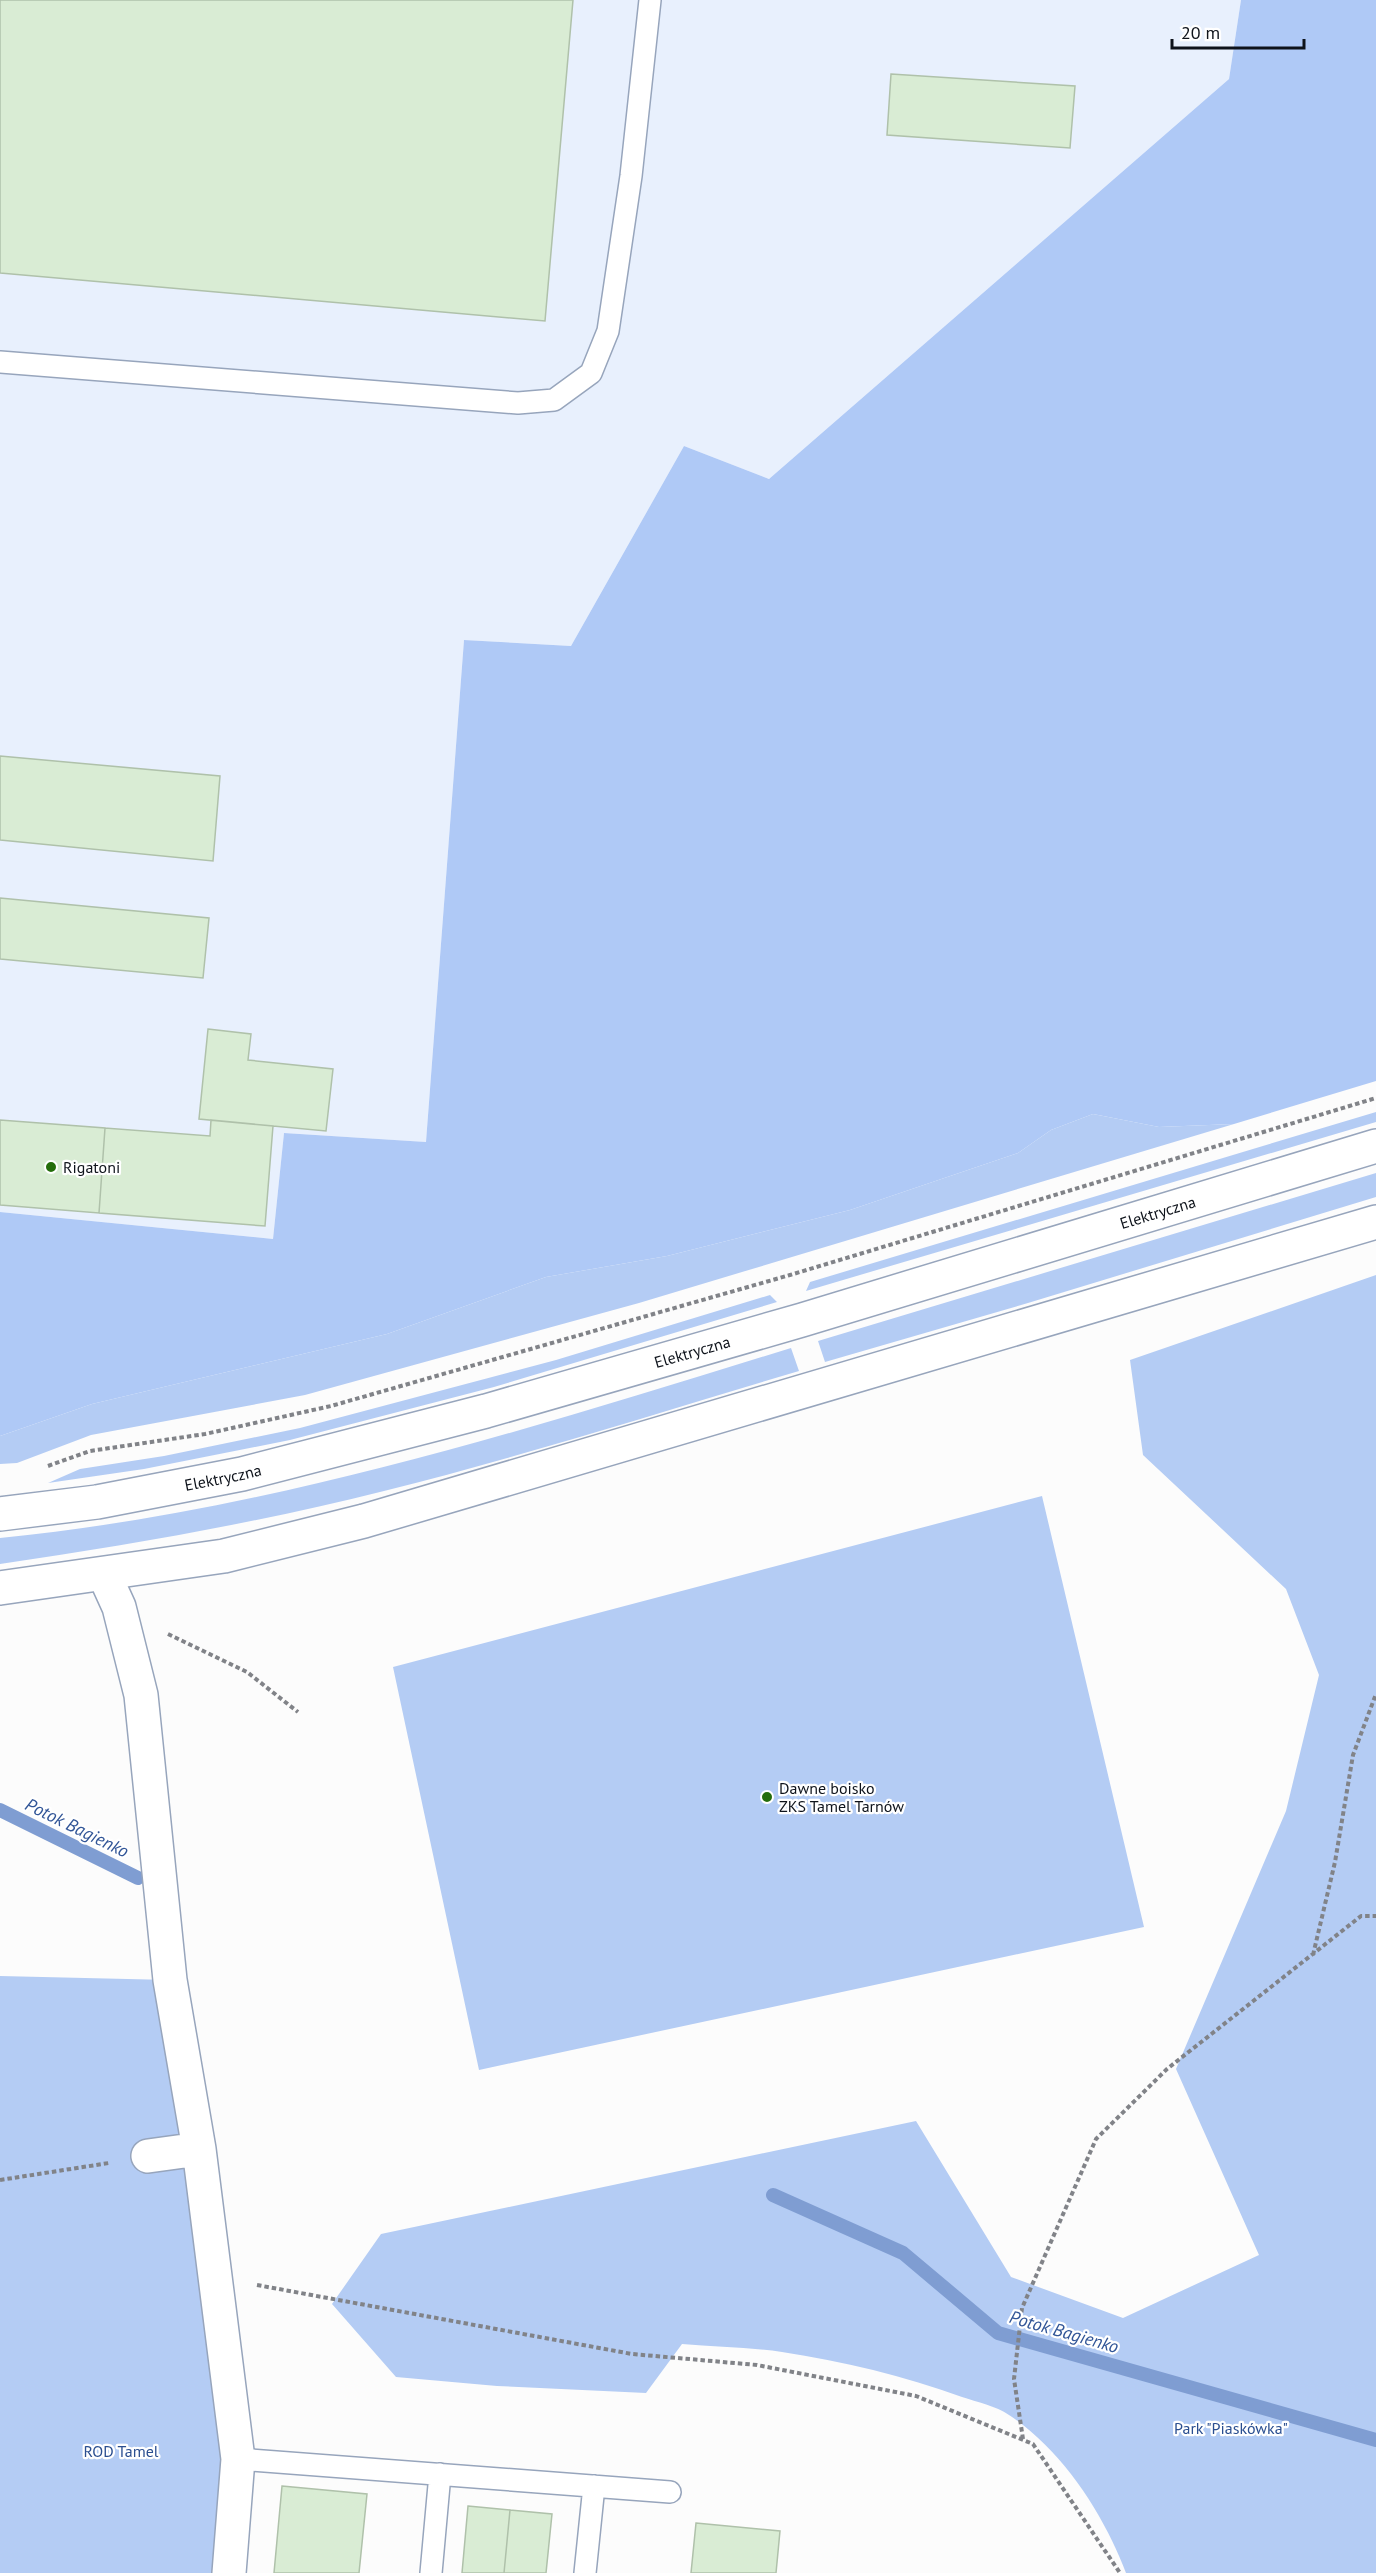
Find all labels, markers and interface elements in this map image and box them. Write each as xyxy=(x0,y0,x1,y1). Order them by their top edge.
scale bar xyxy=(1172,12,1304,50)
text: 20 m xyxy=(1181,21,1220,44)
place label: Rigatoni xyxy=(63,1157,120,1177)
marker: Rigatoni xyxy=(44,1160,58,1174)
street label: Elektryczna xyxy=(1117,1191,1198,1233)
street label: Elektryczna xyxy=(652,1331,732,1372)
street label: Elektryczna xyxy=(183,1459,263,1495)
place label: Dawne boisko ZKS Tamel Tarnów xyxy=(779,1778,904,1816)
marker: Dawne boisko ZKS Tamel Tarnów xyxy=(760,1790,774,1804)
water label: Potok Bagienko xyxy=(22,1793,133,1863)
water label: Potok Bagienko xyxy=(1007,2305,1121,2358)
park label: Park "Piaskówka" xyxy=(1174,2418,1288,2438)
park label: ROD Tamel xyxy=(84,2441,159,2461)

